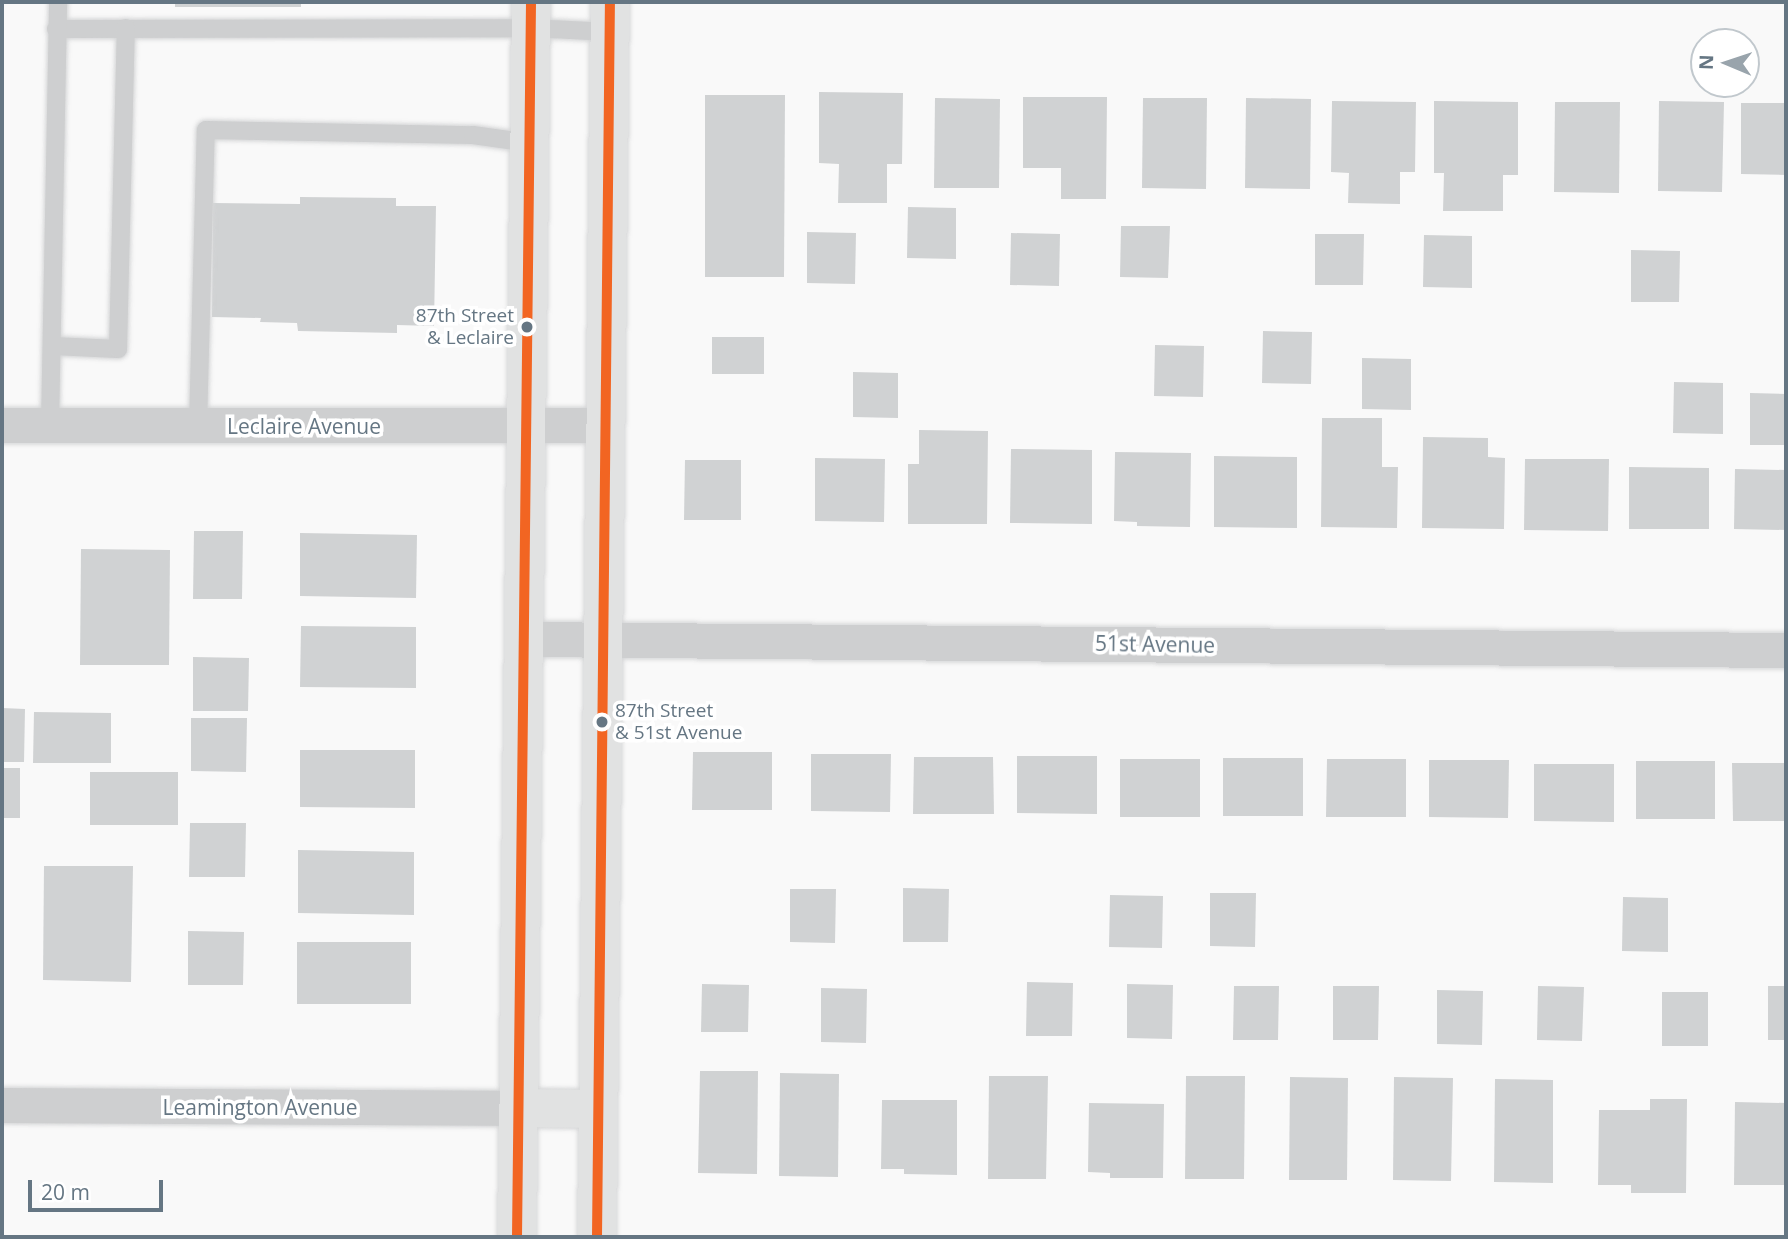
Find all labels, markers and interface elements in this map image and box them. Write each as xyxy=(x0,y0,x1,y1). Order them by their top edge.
north arrow xyxy=(1690,28,1760,98)
text: N xyxy=(1693,54,1719,71)
place label: 87th Street & Leclaire xyxy=(416,305,514,349)
marker: 87th Street & Leclaire xyxy=(520,320,534,334)
street label: Leclaire Avenue xyxy=(227,413,381,439)
street label: 51st Avenue xyxy=(1095,630,1215,658)
place label: 87th Street & 51st Avenue xyxy=(615,700,742,744)
marker: 87th Street & 51st Avenue xyxy=(595,715,609,729)
street label: Leamington Avenue xyxy=(162,1094,358,1120)
scale bar xyxy=(32,1166,166,1210)
text: 20 m xyxy=(41,1178,90,1206)

